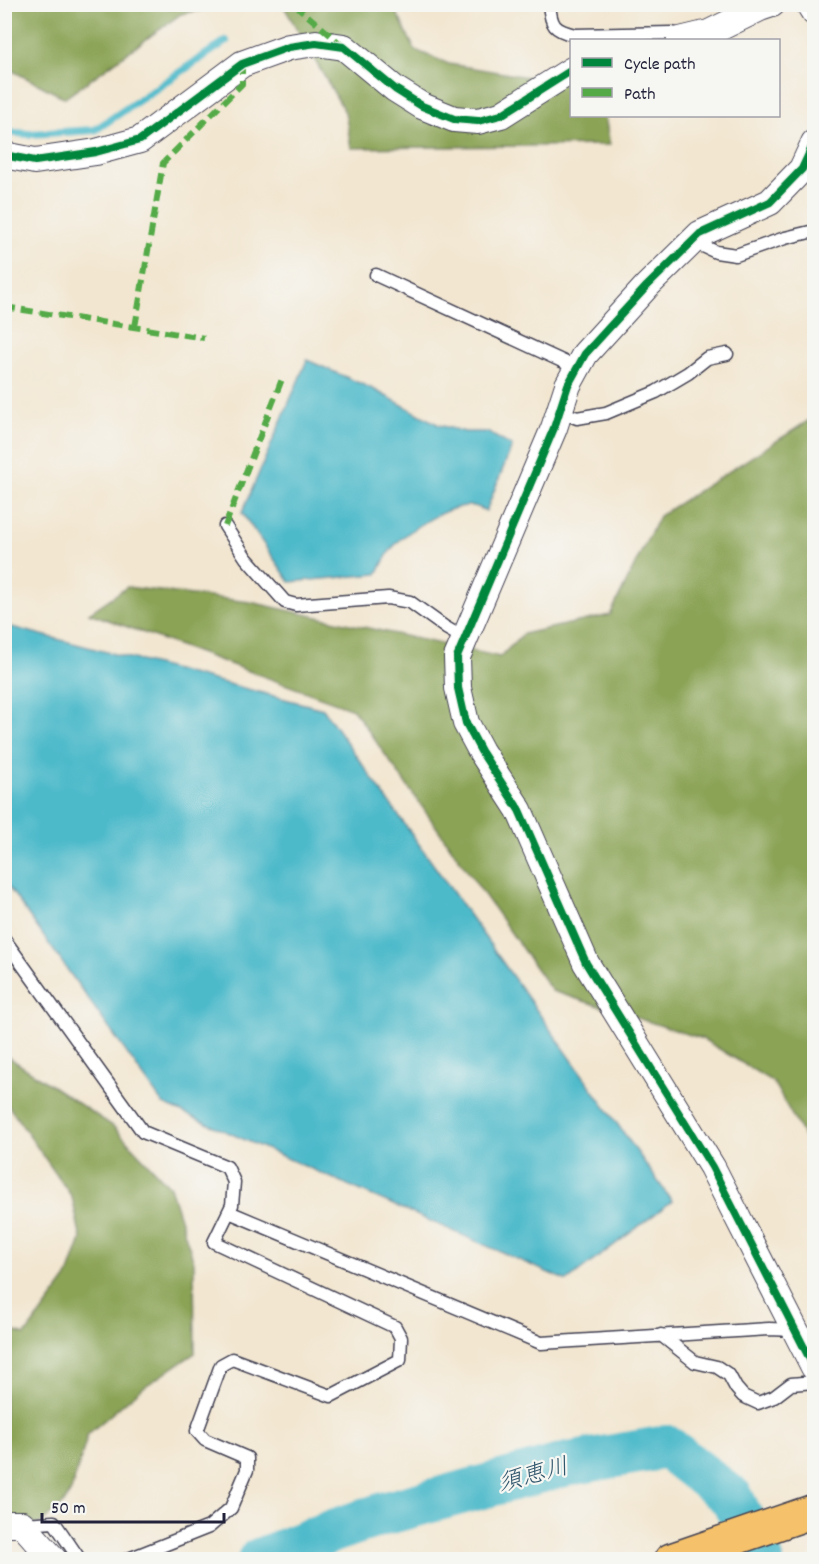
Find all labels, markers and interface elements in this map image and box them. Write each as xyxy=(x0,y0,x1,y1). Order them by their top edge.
legend xyxy=(570,39,780,117)
text: Cycle path xyxy=(624,53,695,78)
text: Path xyxy=(624,83,656,108)
water label: 須恵川 xyxy=(495,1451,573,1503)
scale bar xyxy=(42,1486,224,1524)
text: 50 m xyxy=(51,1497,86,1522)

